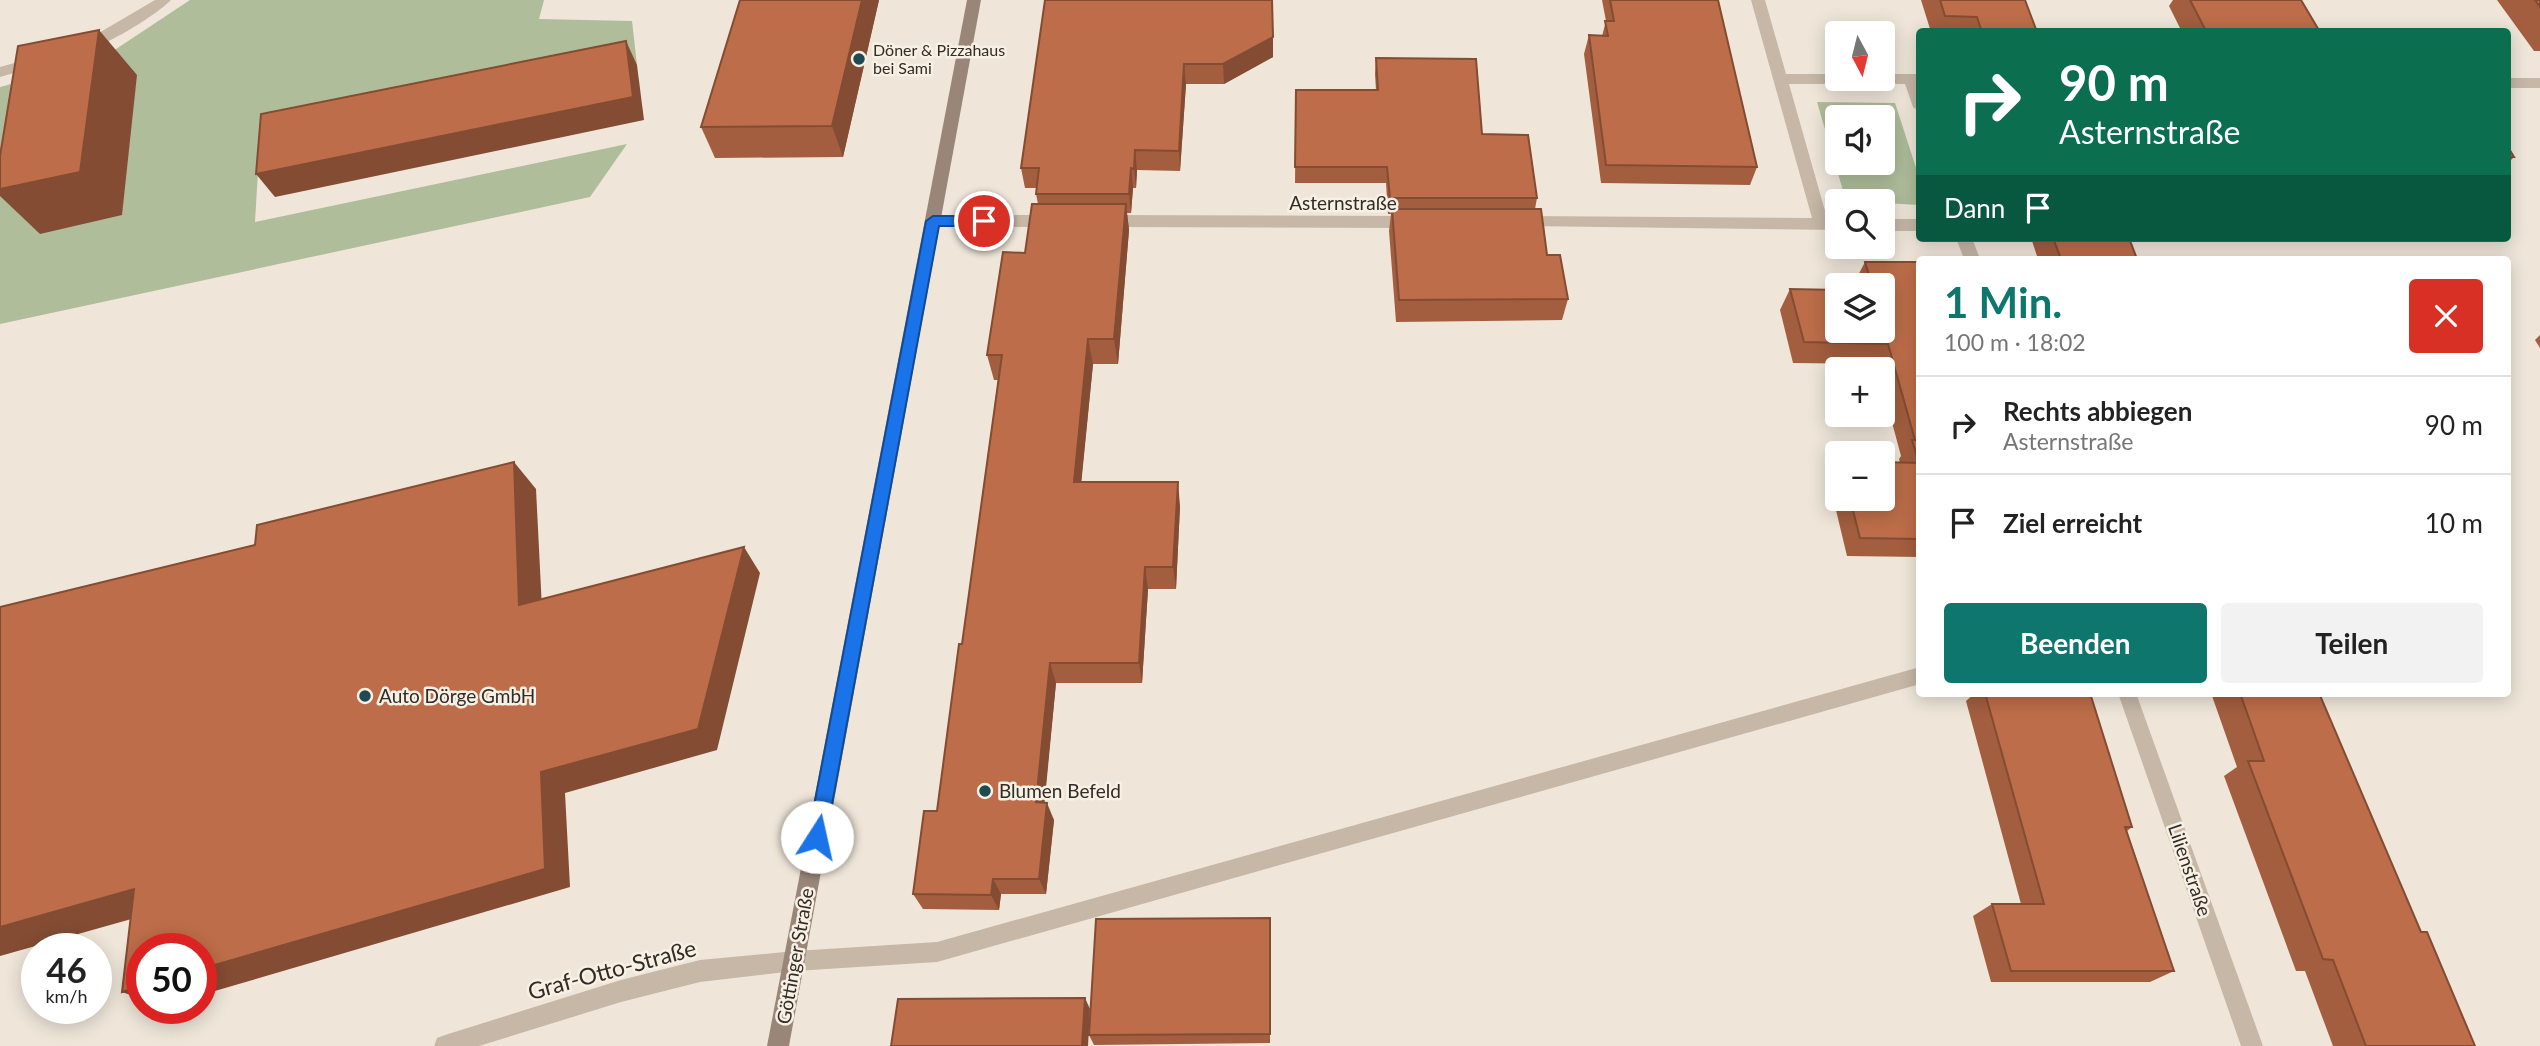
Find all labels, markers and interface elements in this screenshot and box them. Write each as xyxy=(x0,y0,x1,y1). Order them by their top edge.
north arrow xyxy=(1825,21,1895,91)
map controls xyxy=(1825,21,1895,511)
place label: Döner & Pizzahaus bei Sami xyxy=(873,40,1005,77)
marker: Döner & Pizzahaus bei Sami xyxy=(851,51,867,67)
text: 90 m xyxy=(2059,53,2169,111)
icon: right xyxy=(1944,56,2035,147)
button: sound xyxy=(1825,105,1895,175)
text: Asternstraße xyxy=(2059,112,2240,151)
button: search xyxy=(1825,189,1895,259)
icon: arrive xyxy=(2019,189,2057,227)
pin xyxy=(954,191,1014,251)
street label: Asternstraße xyxy=(1289,191,1397,214)
text: Dann xyxy=(1944,192,2005,224)
icon: arrive xyxy=(965,202,1003,240)
button: layers xyxy=(1825,273,1895,343)
text: 1 Min. xyxy=(1944,277,2062,327)
button: close xyxy=(2409,279,2483,353)
text: 100 m · 18:02 xyxy=(1944,328,2086,356)
button: + xyxy=(1825,357,1895,427)
text: Rechts abbiegen xyxy=(2003,395,2192,427)
icon: right xyxy=(1944,406,1982,444)
text: 90 m xyxy=(2425,409,2483,441)
text: Asternstraße xyxy=(2003,427,2133,455)
button: − xyxy=(1825,441,1895,511)
icon: arrive xyxy=(1944,504,1982,542)
text: Ziel erreicht xyxy=(2003,507,2142,539)
text: 10 m xyxy=(2425,507,2483,539)
button: Beenden xyxy=(1944,603,2207,683)
button: Teilen xyxy=(2221,603,2483,683)
place label: Auto Dörge GmbH xyxy=(379,684,535,707)
marker: Auto Dörge GmbH xyxy=(357,688,373,704)
place label: Blumen Befeld xyxy=(999,779,1121,802)
marker: Blumen Befeld xyxy=(977,783,993,799)
position arrow xyxy=(780,800,854,874)
street label: Lilienstraße xyxy=(2164,821,2217,919)
street label: Göttinger Straße xyxy=(771,886,818,1026)
speed limit sign: 50 xyxy=(126,933,217,1024)
street label: Graf-Otto-Straße xyxy=(524,933,699,1005)
text: 46 xyxy=(46,948,87,990)
text: km/h xyxy=(45,985,88,1007)

